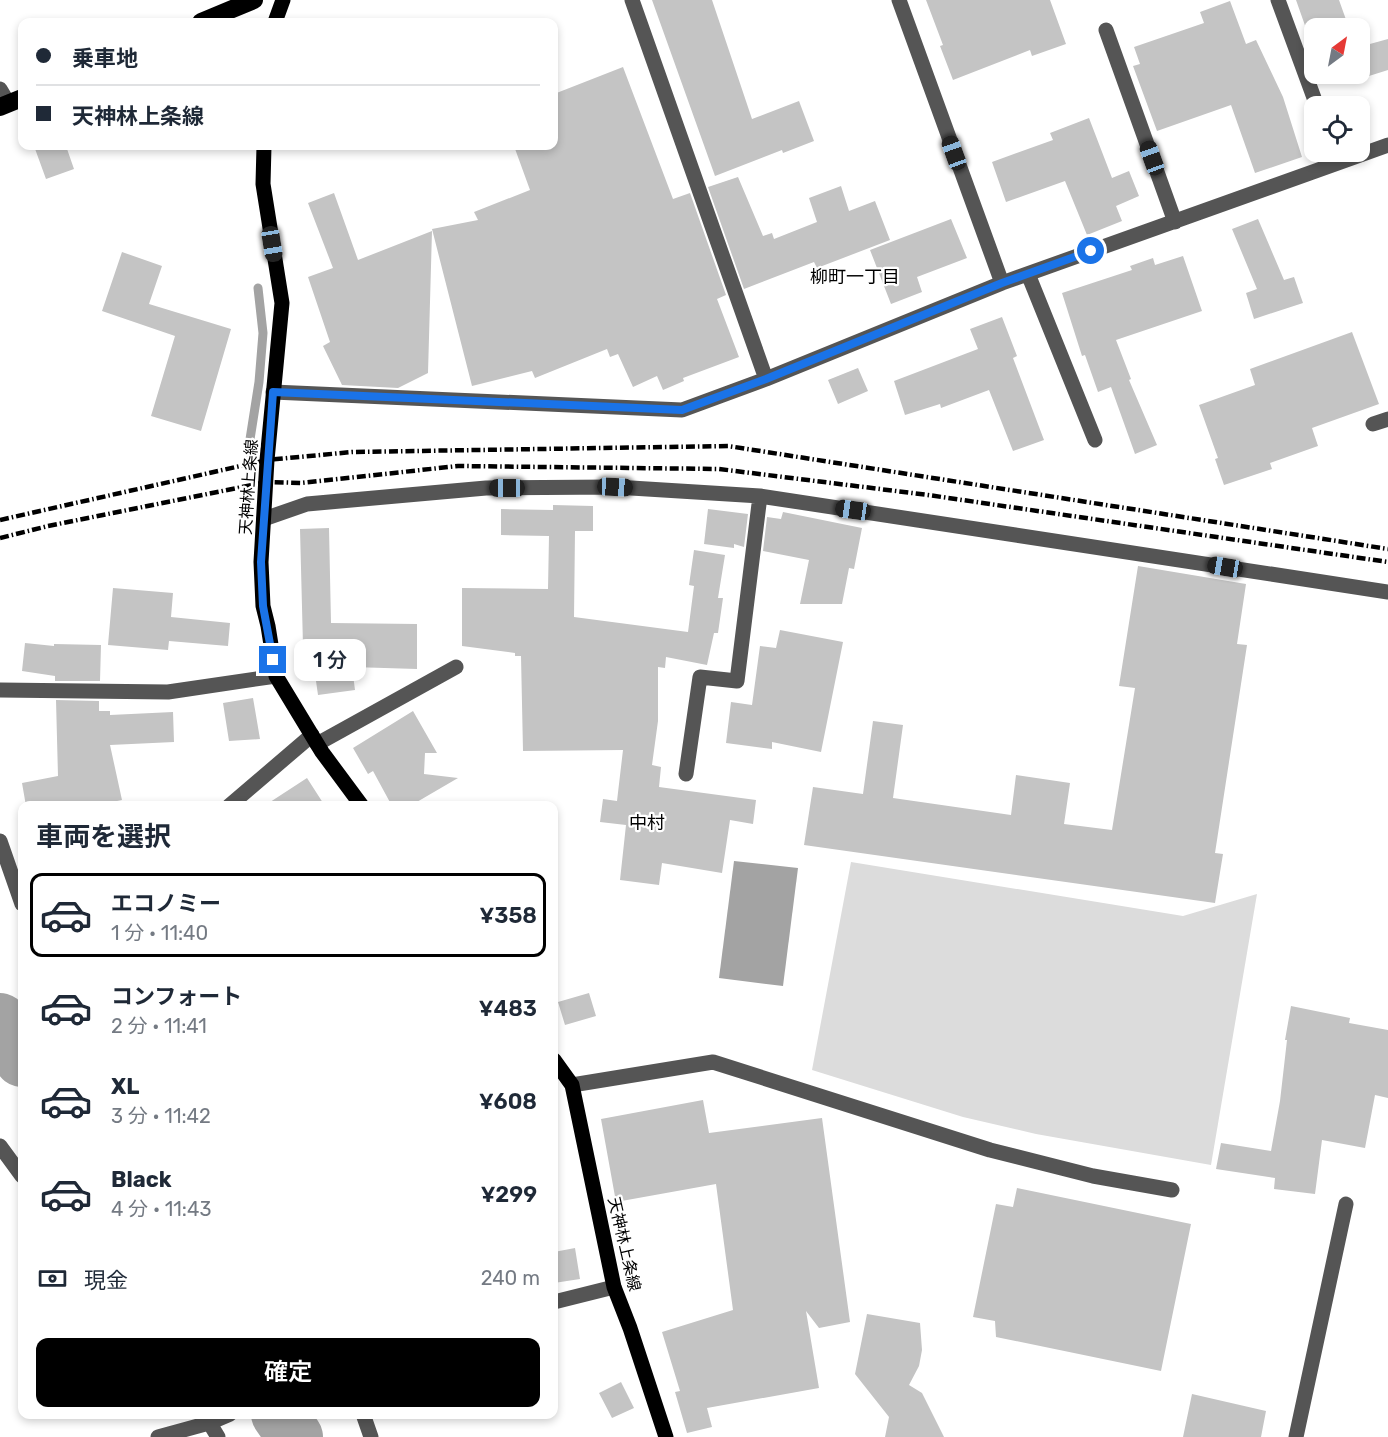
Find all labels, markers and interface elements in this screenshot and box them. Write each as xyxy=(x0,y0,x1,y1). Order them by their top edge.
north arrow xyxy=(1304,18,1370,84)
map controls xyxy=(1304,18,1370,162)
text: 乗車地 xyxy=(72,45,138,72)
button: locate xyxy=(1304,96,1370,162)
text: 天神林上条線 xyxy=(72,103,204,130)
car xyxy=(939,133,969,173)
car xyxy=(1137,138,1167,178)
car xyxy=(260,225,284,263)
route start xyxy=(1077,237,1104,264)
district label: 柳町一丁目 xyxy=(810,266,900,288)
street label: 天神林上条線 xyxy=(236,438,261,536)
car xyxy=(597,477,633,497)
car xyxy=(489,479,525,497)
car xyxy=(834,499,872,521)
car xyxy=(1206,555,1244,579)
callout: 1 分 xyxy=(294,639,366,681)
route end xyxy=(259,646,286,673)
text: 1 分 xyxy=(313,648,347,672)
district label: 中村 xyxy=(629,812,665,834)
text: 車両を選択 xyxy=(36,821,171,853)
icon: car xyxy=(39,888,93,942)
text: エコノミー xyxy=(111,890,221,917)
text: ¥358 xyxy=(480,902,537,929)
text: 1 分 · 11:40 xyxy=(111,921,208,945)
icon: car xyxy=(39,981,93,1035)
text: コンフォート xyxy=(111,983,242,1010)
text: ¥483 xyxy=(479,995,537,1022)
text: 2 分 · 11:41 xyxy=(111,1014,207,1038)
text: XL xyxy=(111,1073,139,1100)
icon: car xyxy=(39,1074,93,1128)
text: ¥608 xyxy=(479,1088,537,1115)
text: 3 分 · 11:42 xyxy=(111,1104,211,1128)
text: Black xyxy=(111,1166,172,1193)
icon: car xyxy=(39,1167,93,1221)
text: ¥299 xyxy=(481,1181,537,1208)
street label: 天神林上条線 xyxy=(604,1195,645,1293)
text: 4 分 · 11:43 xyxy=(111,1197,211,1221)
icon: cash xyxy=(36,1262,69,1295)
text: 240 m xyxy=(481,1266,540,1290)
text: 現金 xyxy=(84,1267,128,1294)
button: 確定 xyxy=(36,1338,540,1407)

